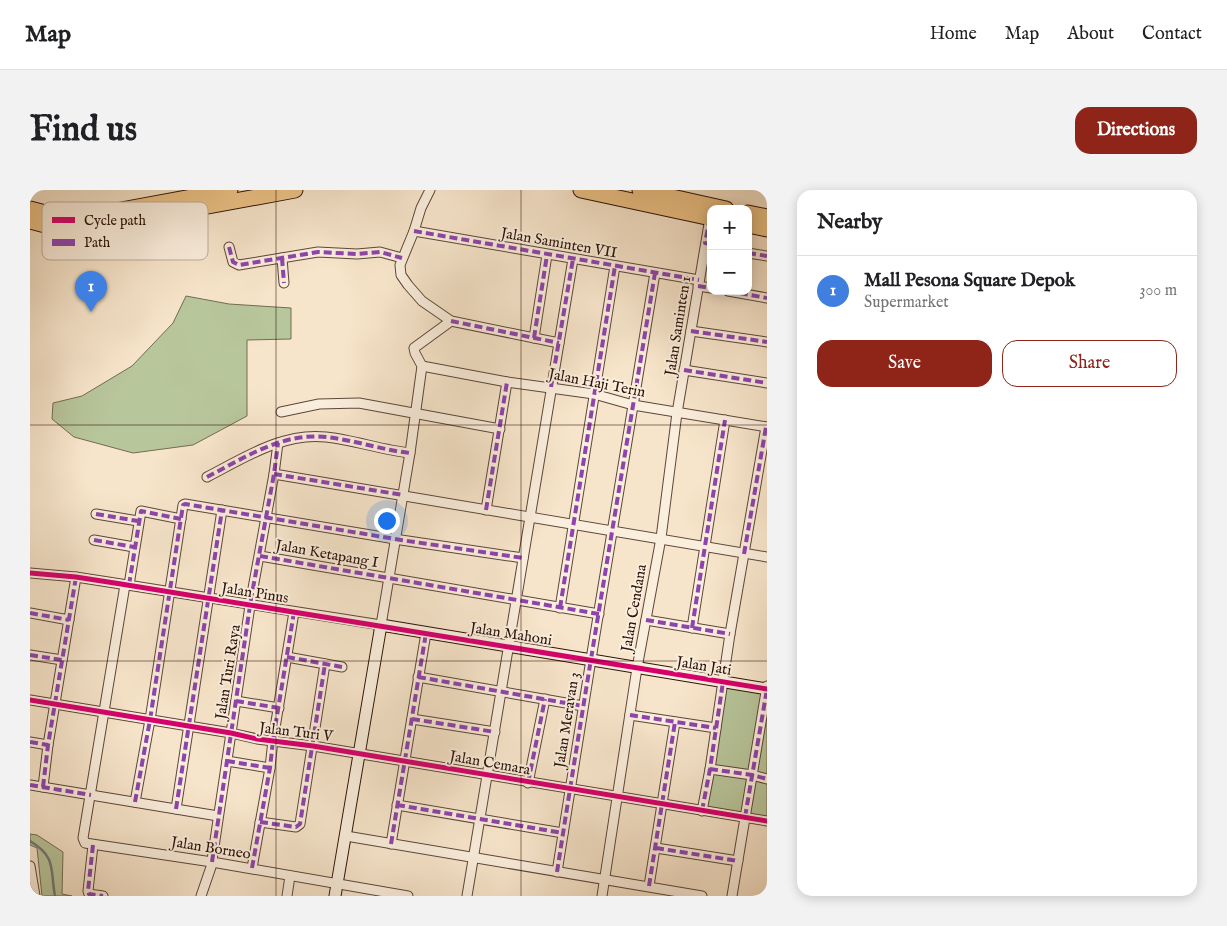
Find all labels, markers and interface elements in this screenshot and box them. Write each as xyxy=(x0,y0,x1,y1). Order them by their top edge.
text: Map xyxy=(25,19,71,50)
text: Home xyxy=(930,23,977,46)
text: Map xyxy=(1005,23,1039,46)
text: About xyxy=(1067,23,1114,46)
text: Contact xyxy=(1142,23,1202,46)
button: Directions xyxy=(1075,107,1197,154)
text: Find us xyxy=(30,108,137,153)
legend xyxy=(42,202,208,260)
map controls xyxy=(707,205,752,295)
button: + xyxy=(707,205,752,250)
text: Nearby xyxy=(817,209,882,236)
text: Cycle path xyxy=(84,212,146,230)
street label: Jalan Saminten VII xyxy=(497,223,619,263)
text: Path xyxy=(84,234,111,252)
button: − xyxy=(707,250,752,295)
text: Mall Pesona Square Depok xyxy=(864,269,1075,293)
pin: 1 xyxy=(75,271,107,312)
street label: Jalan Saminten 1 xyxy=(660,275,695,379)
text: 1 xyxy=(830,281,836,301)
text: 300 m xyxy=(1139,281,1177,301)
text: Supermarket xyxy=(864,293,949,313)
button: Save xyxy=(817,340,992,387)
button: Share xyxy=(1002,340,1177,387)
street label: Jalan Haji Terin xyxy=(545,364,647,402)
your location xyxy=(374,508,400,534)
street label: Jalan Ketapang I xyxy=(272,535,380,572)
street label: Jalan Cendana xyxy=(617,562,651,655)
street label: Jalan Pinus xyxy=(218,578,290,608)
street label: Jalan Mahoni xyxy=(467,618,553,650)
street label: Jalan Turi Raya xyxy=(211,623,245,723)
street label: Jalan Jati xyxy=(673,652,733,680)
street label: Jalan Meravan 3 xyxy=(550,671,584,771)
street label: Jalan Turi V xyxy=(256,718,335,746)
street label: Jalan Cemara xyxy=(446,746,532,780)
street label: Jalan Borneo xyxy=(168,832,252,864)

